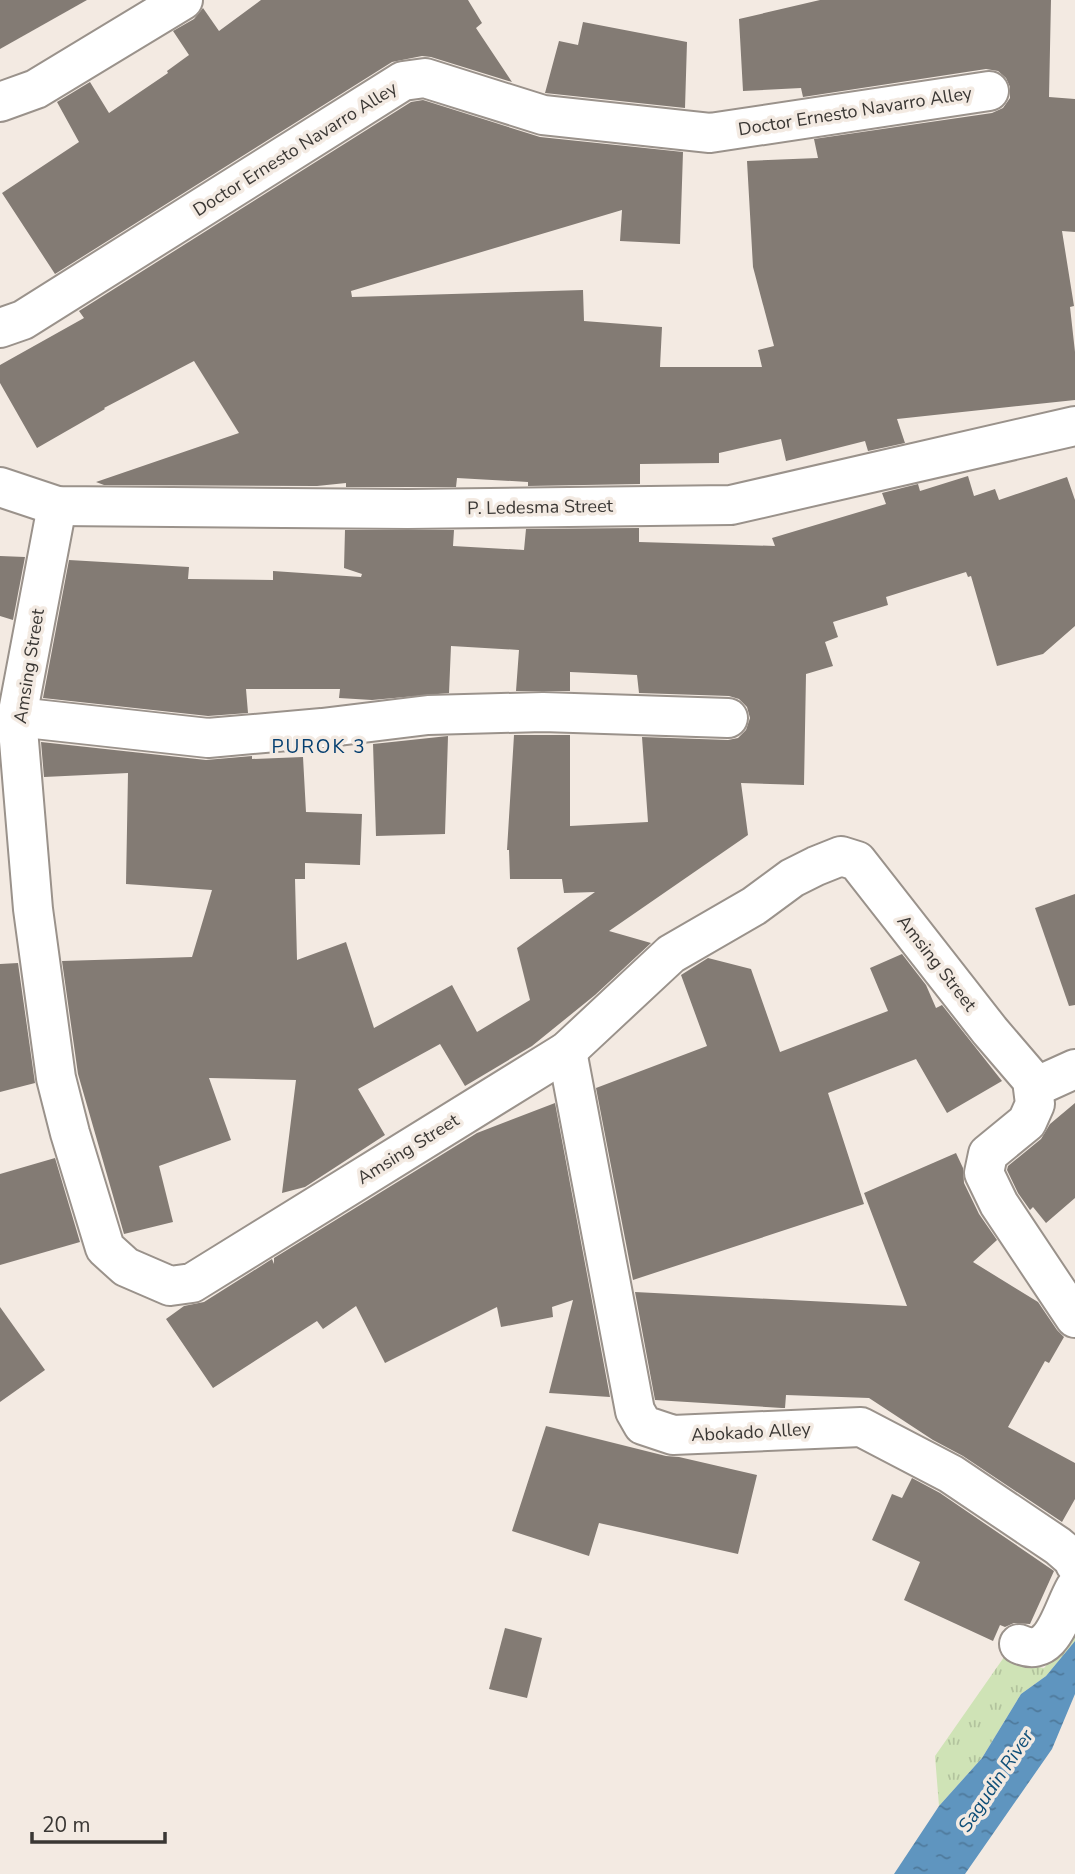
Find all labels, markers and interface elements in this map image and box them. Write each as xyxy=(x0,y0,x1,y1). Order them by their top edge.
street label: Doctor Ernesto Navarro Alley xyxy=(188,76,402,222)
street label: Doctor Ernesto Navarro Alley xyxy=(736,81,974,141)
street label: P. Ledesma Street xyxy=(467,494,614,520)
street label: Amsing Street xyxy=(8,606,50,725)
district label: PUROK 3 xyxy=(271,734,367,760)
street label: Amsing Street xyxy=(892,910,983,1017)
street label: Amsing Street xyxy=(353,1108,464,1190)
street label: Abokado Alley xyxy=(691,1417,812,1447)
water label: Sagudin River xyxy=(952,1724,1041,1837)
scale bar xyxy=(32,1800,164,1844)
text: 20 m xyxy=(42,1811,91,1839)

